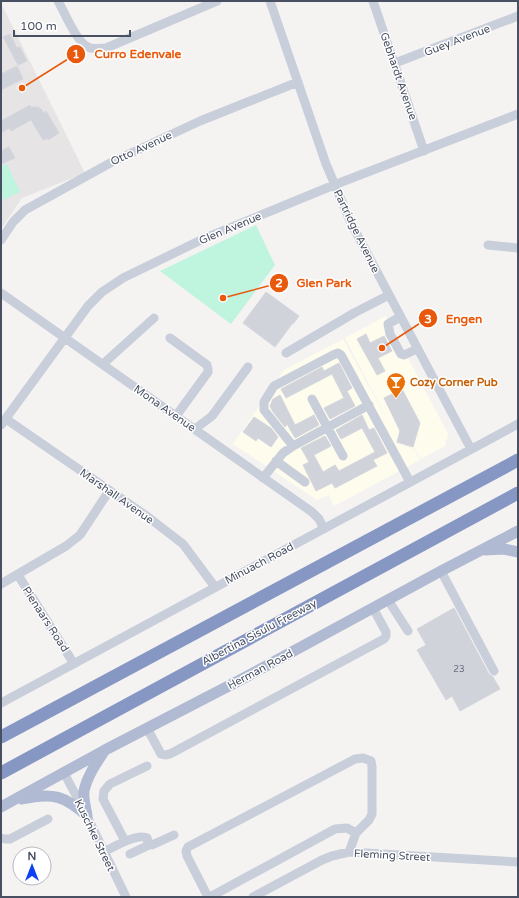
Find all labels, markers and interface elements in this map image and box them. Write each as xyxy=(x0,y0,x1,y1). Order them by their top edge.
scale bar xyxy=(14,12,130,38)
text: 100 m xyxy=(20,19,57,33)
street label: Guey Avenue xyxy=(422,22,492,59)
street label: Gebhardt Avenue xyxy=(377,31,420,122)
callout: Curro Edenvale xyxy=(66,42,189,66)
text: 1 xyxy=(72,47,80,61)
text: Curro Edenvale xyxy=(95,47,182,61)
street label: Otto Avenue xyxy=(108,129,174,168)
street label: Partridge Avenue xyxy=(331,187,382,275)
street label: Glen Avenue xyxy=(197,210,263,247)
callout: Glen Park xyxy=(269,271,360,295)
text: 2 xyxy=(275,276,283,290)
text: Glen Park xyxy=(297,276,352,290)
callout: Engen xyxy=(418,306,490,330)
text: 3 xyxy=(424,312,432,326)
text: Engen xyxy=(446,312,482,327)
bar icon: Cozy Corner Pub xyxy=(385,371,407,399)
place label: Cozy Corner Pub xyxy=(410,376,498,390)
street label: Mona Avenue xyxy=(131,382,198,434)
street label: Marshall Avenue xyxy=(77,466,156,527)
street label: Minuach Road xyxy=(223,540,296,587)
street label: Pienaars Road xyxy=(20,584,72,654)
street label: Albertina Sisulu Freeway xyxy=(200,597,319,668)
street label: Herman Road xyxy=(225,647,295,692)
house number: 23 xyxy=(453,664,465,675)
street label: Kuschke Street xyxy=(72,797,118,873)
north arrow xyxy=(12,846,52,886)
street label: Fleming Street xyxy=(354,847,430,864)
text: N xyxy=(28,850,36,863)

